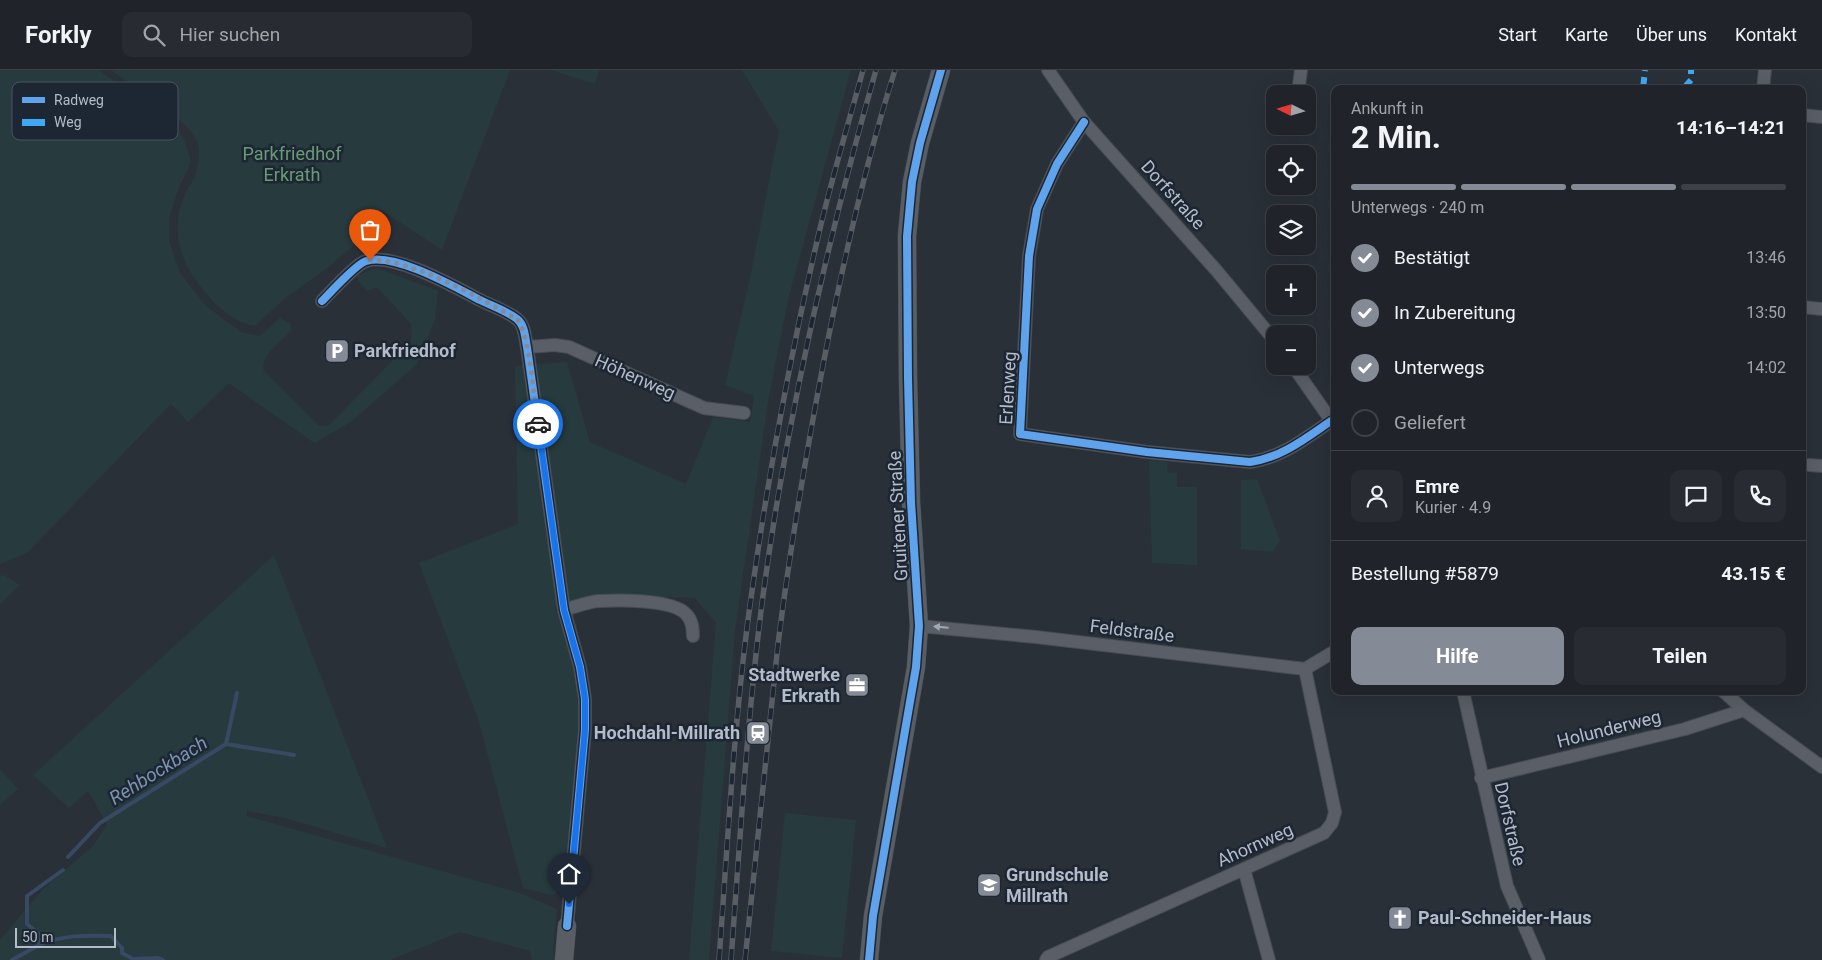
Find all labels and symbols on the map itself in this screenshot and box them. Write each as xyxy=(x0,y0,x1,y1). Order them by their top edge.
legend xyxy=(12,82,178,140)
north arrow xyxy=(1266,85,1316,135)
text: Radweg xyxy=(54,92,104,108)
text: Weg xyxy=(54,114,82,130)
park label: Parkfriedhof Erkrath xyxy=(242,143,342,185)
street label: Dorfstraße xyxy=(1137,156,1210,233)
pin xyxy=(349,209,391,260)
parking icon: Parkfriedhof xyxy=(324,338,350,364)
place label: Parkfriedhof xyxy=(354,340,456,361)
street label: Höhenweg xyxy=(592,350,679,404)
street label: Erlenweg xyxy=(995,351,1020,425)
courier xyxy=(513,399,563,449)
street label: Gruitener Straße xyxy=(884,450,911,582)
street label: Feldstraße xyxy=(1089,615,1175,646)
one-way arrow xyxy=(933,623,949,631)
place label: Stadtwerke Erkrath xyxy=(748,664,840,706)
office icon: Stadtwerke Erkrath xyxy=(844,672,870,698)
street label: Holunderweg xyxy=(1555,705,1663,752)
station icon: Hochdahl-Millrath xyxy=(745,720,771,746)
place label: Hochdahl-Millrath xyxy=(594,722,740,743)
water label: Rehbockbach xyxy=(105,731,212,810)
street label: Dorfstraße xyxy=(1491,780,1530,868)
street label: Ahornweg xyxy=(1213,818,1296,871)
pin xyxy=(548,853,590,904)
place label: Grundschule Millrath xyxy=(1006,864,1109,906)
school or university icon: Grundschule Millrath xyxy=(976,872,1002,898)
church icon: Paul-Schneider-Haus xyxy=(1387,905,1413,931)
place label: Paul-Schneider-Haus xyxy=(1418,907,1591,928)
scale bar xyxy=(15,925,116,948)

